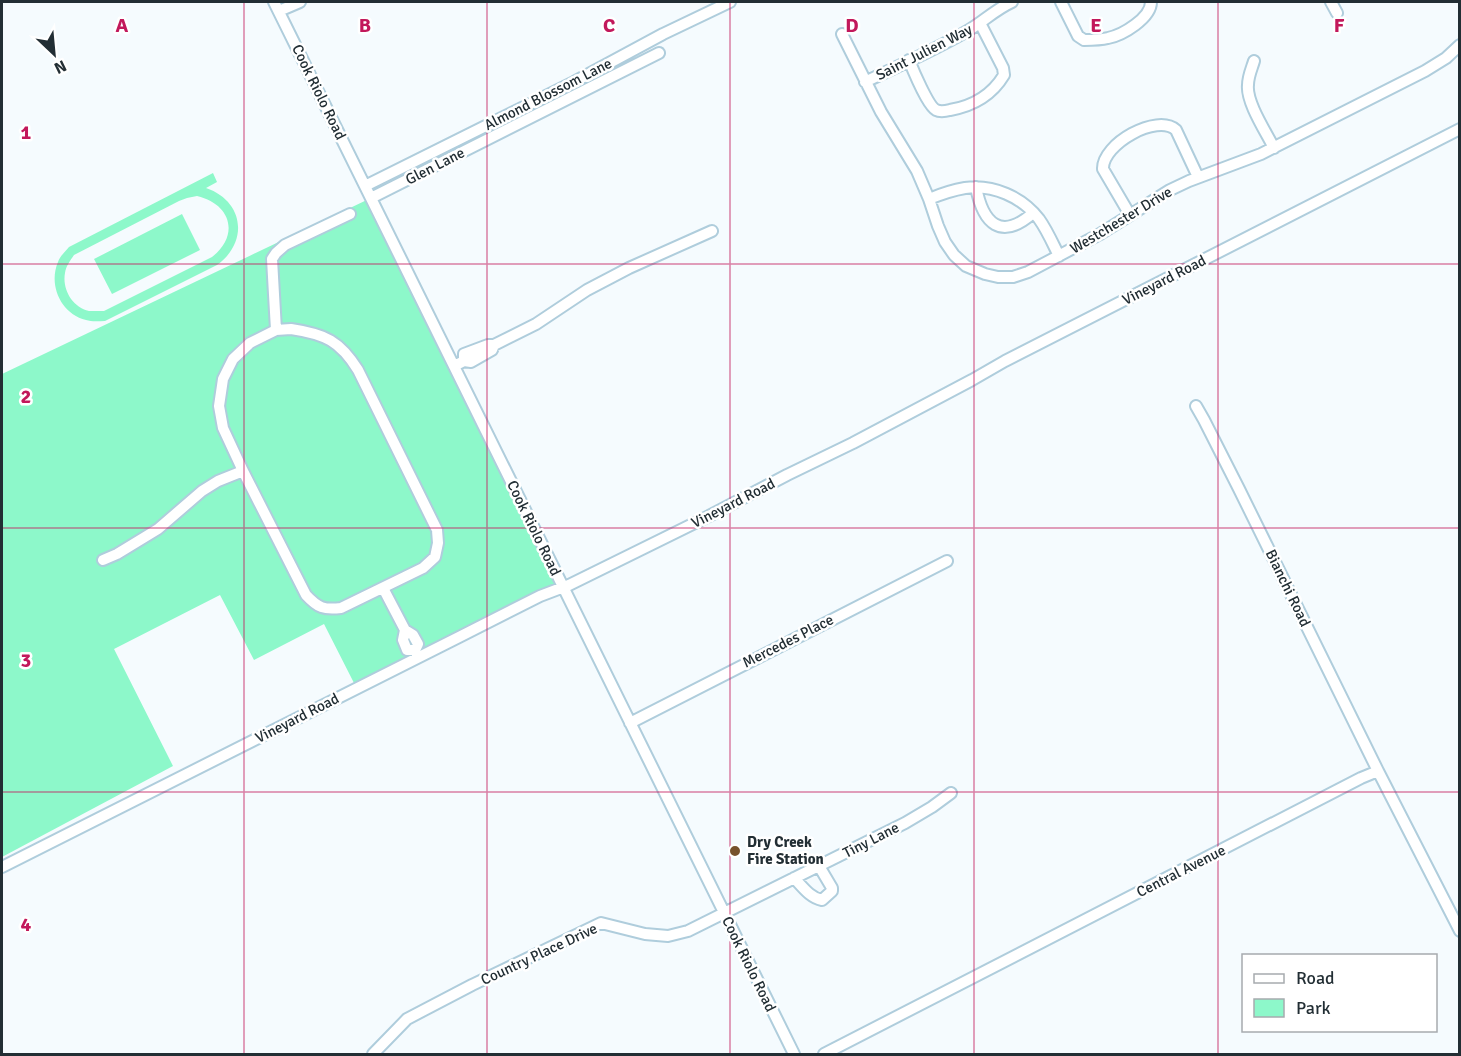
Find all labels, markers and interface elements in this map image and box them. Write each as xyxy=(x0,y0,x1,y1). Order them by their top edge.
text: A xyxy=(116,13,129,38)
text: B xyxy=(359,13,371,38)
text: C xyxy=(603,13,615,38)
text: D xyxy=(845,13,859,38)
text: E xyxy=(1090,13,1102,38)
text: F xyxy=(1334,13,1345,38)
street label: Saint Julien Way xyxy=(873,20,975,84)
north arrow xyxy=(24,24,84,84)
street label: Cook Riolo Road xyxy=(288,41,350,143)
street label: Almond Blossom Lane xyxy=(481,54,615,134)
text: N xyxy=(51,55,70,78)
text: 1 xyxy=(21,120,32,145)
street label: Glen Lane xyxy=(402,143,468,189)
street label: Westchester Drive xyxy=(1067,183,1175,257)
street label: Vineyard Road xyxy=(1119,251,1209,309)
text: 2 xyxy=(21,384,31,409)
street label: Vineyard Road xyxy=(688,474,778,532)
street label: Cook Riolo Road xyxy=(503,477,565,579)
street label: Bianchi Road xyxy=(1262,546,1314,630)
street label: Mercedes Place xyxy=(740,610,836,672)
text: 3 xyxy=(21,648,31,673)
street label: Vineyard Road xyxy=(252,689,342,747)
street label: Tiny Lane xyxy=(840,818,902,862)
place label: Dry Creek Fire Station xyxy=(747,833,824,868)
street label: Central Avenue xyxy=(1133,841,1229,901)
marker: Dry Creek Fire Station xyxy=(728,844,742,858)
text: 4 xyxy=(21,912,32,937)
street label: Cook Riolo Road xyxy=(718,913,780,1015)
street label: Country Place Drive xyxy=(478,919,600,989)
legend xyxy=(1242,954,1437,1032)
text: Road xyxy=(1296,967,1335,989)
text: Park xyxy=(1296,997,1331,1019)

